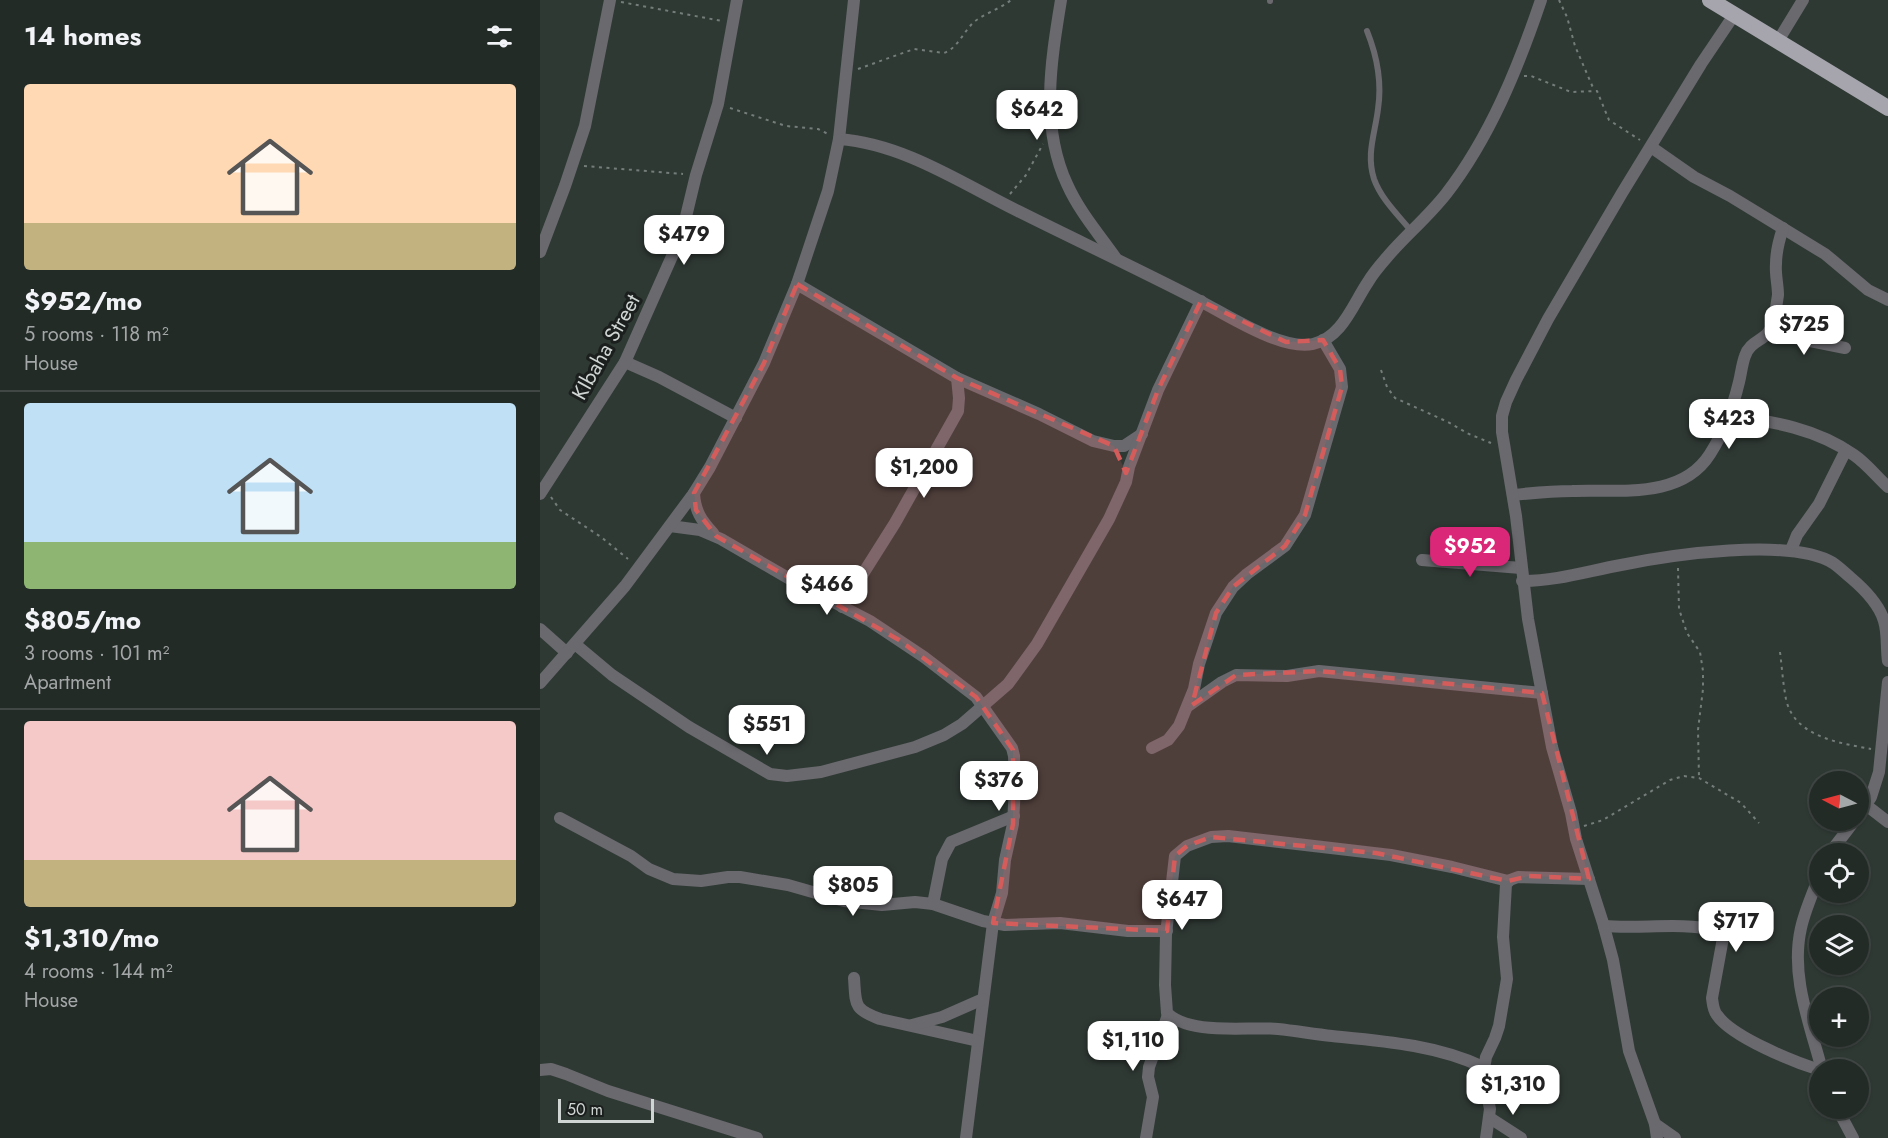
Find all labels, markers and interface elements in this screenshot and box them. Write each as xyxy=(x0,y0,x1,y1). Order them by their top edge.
text: 14 homes xyxy=(24,17,141,55)
icon: filters xyxy=(483,20,516,53)
pin: $642 xyxy=(1001,90,1073,141)
text: $642 xyxy=(1011,95,1063,124)
icon: home xyxy=(216,123,324,231)
pin: $479 xyxy=(648,215,720,266)
text: $479 xyxy=(658,220,710,249)
text: $952/mo xyxy=(24,282,142,320)
street label: KIbaha Street xyxy=(565,289,647,405)
pin: $725 xyxy=(1768,305,1840,356)
text: $725 xyxy=(1779,310,1829,339)
text: 5 rooms · 118 m² xyxy=(24,320,169,349)
text: House xyxy=(24,349,78,378)
pin: $423 xyxy=(1693,399,1765,450)
text: $423 xyxy=(1703,404,1755,433)
icon: home xyxy=(216,442,324,550)
pin: $1,200 xyxy=(875,448,973,499)
text: $1,200 xyxy=(890,453,958,482)
pin: $952 xyxy=(1434,527,1506,578)
text: $952 xyxy=(1444,532,1496,561)
pin: $466 xyxy=(791,565,863,616)
text: $466 xyxy=(800,570,854,599)
text: $805/mo xyxy=(24,601,141,639)
text: 3 rooms · 101 m² xyxy=(24,639,170,668)
text: Apartment xyxy=(24,668,111,697)
pin: $551 xyxy=(731,705,803,756)
text: $551 xyxy=(743,710,791,739)
icon: home xyxy=(216,760,324,868)
pin: $376 xyxy=(963,761,1035,812)
text: $376 xyxy=(974,766,1024,795)
north arrow xyxy=(1809,771,1869,831)
map controls xyxy=(1809,771,1869,1119)
button: locate xyxy=(1809,843,1869,903)
pin: $805 xyxy=(817,866,889,917)
text: $805 xyxy=(827,871,879,900)
pin: $647 xyxy=(1146,880,1218,931)
text: $647 xyxy=(1156,885,1208,914)
pin: $717 xyxy=(1700,902,1772,953)
text: $717 xyxy=(1713,907,1759,936)
button: layers xyxy=(1809,915,1869,975)
text: $1,310/mo xyxy=(24,919,159,957)
text: 4 rooms · 144 m² xyxy=(24,957,173,986)
text: House xyxy=(24,986,78,1015)
button: + xyxy=(1809,987,1869,1047)
pin: $1,110 xyxy=(1084,1021,1182,1072)
text: $1,110 xyxy=(1102,1026,1164,1055)
button: − xyxy=(1809,1059,1869,1119)
pin: $1,310 xyxy=(1464,1065,1562,1116)
text: $1,310 xyxy=(1481,1070,1545,1099)
scale bar xyxy=(558,1096,654,1124)
text: 50 m xyxy=(567,1098,603,1121)

